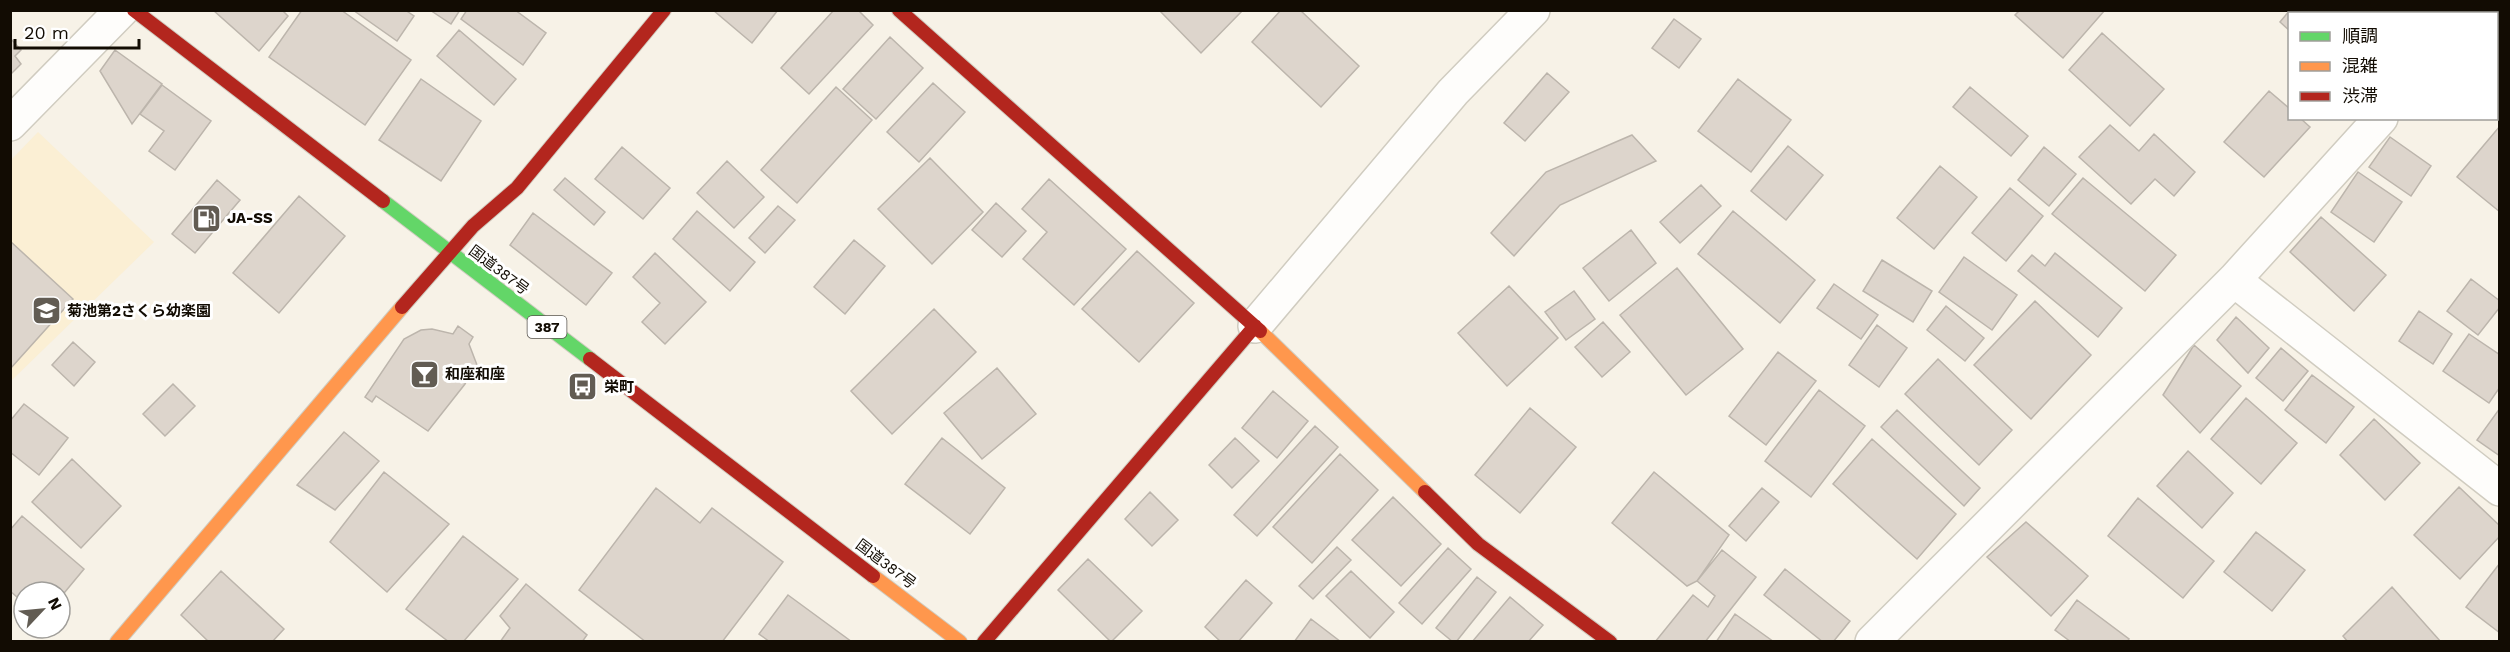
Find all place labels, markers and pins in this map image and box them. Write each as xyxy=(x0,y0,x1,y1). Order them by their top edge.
fuel station icon: JA-SS xyxy=(190,202,222,234)
place label: JA-SS xyxy=(227,209,273,227)
school or university icon: 菊池第2さくら幼楽園 xyxy=(30,295,62,327)
place label: 菊池第2さくら幼楽園 xyxy=(67,302,211,320)
bar icon: 和座和座 xyxy=(408,358,440,390)
place label: 和座和座 xyxy=(445,365,505,383)
bus stop icon: 栄町 xyxy=(567,371,599,403)
place label: 栄町 xyxy=(604,378,634,396)

